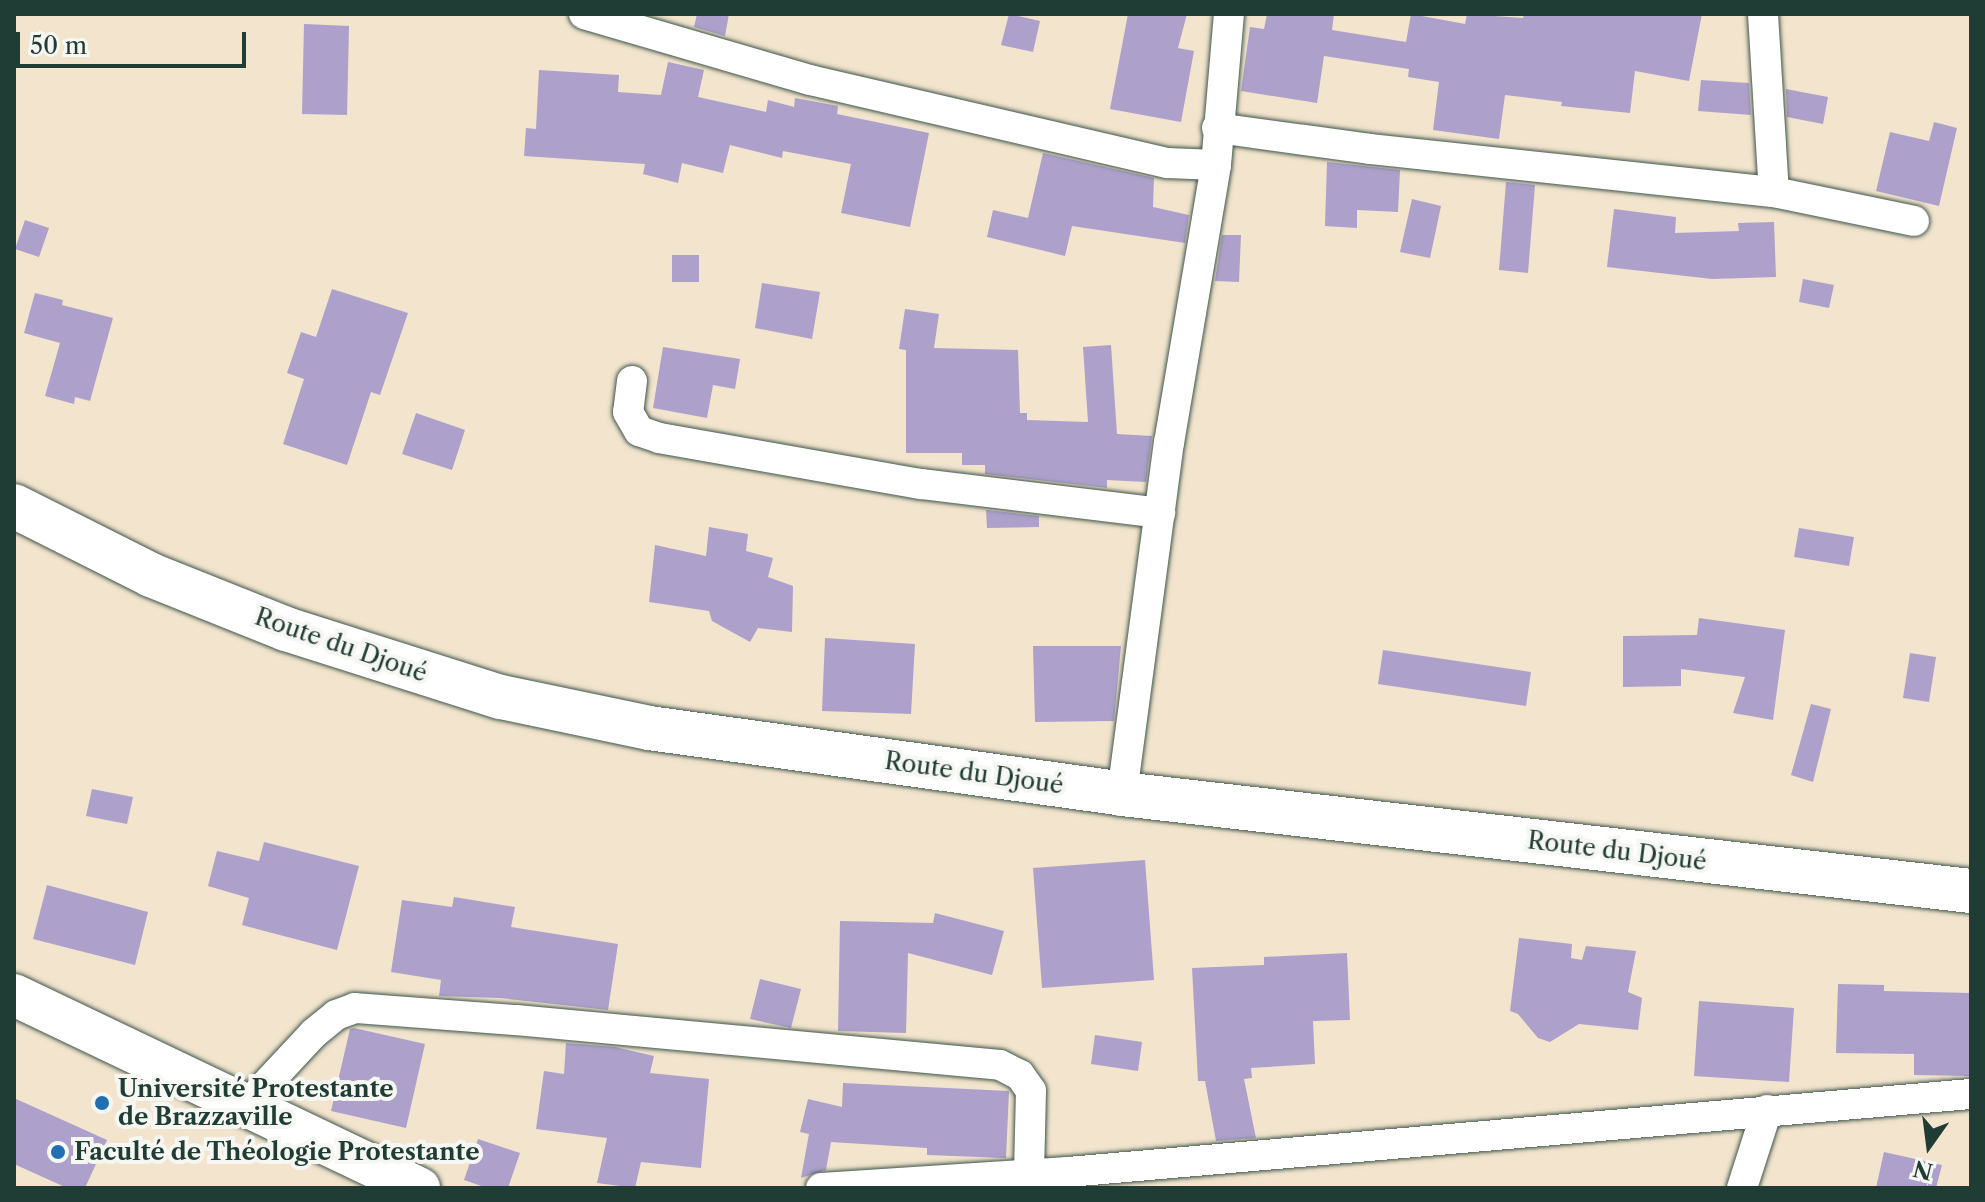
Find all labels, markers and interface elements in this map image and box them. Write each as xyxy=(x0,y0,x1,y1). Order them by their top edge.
scale bar xyxy=(20,16,250,66)
text: 50 m xyxy=(30,31,87,60)
street label: Route du Djoué xyxy=(251,602,431,688)
street label: Route du Djoué xyxy=(883,746,1065,800)
street label: Route du Djoué xyxy=(1526,826,1708,876)
place label: Université Protestante de Brazzaville xyxy=(118,1075,394,1131)
marker: Université Protestante de Brazzaville xyxy=(93,1094,111,1112)
north arrow xyxy=(1889,1106,1969,1186)
place label: Faculté de Théologie Protestante xyxy=(74,1138,480,1166)
marker: Faculté de Théologie Protestante xyxy=(49,1143,67,1161)
text: N xyxy=(1911,1154,1936,1185)

